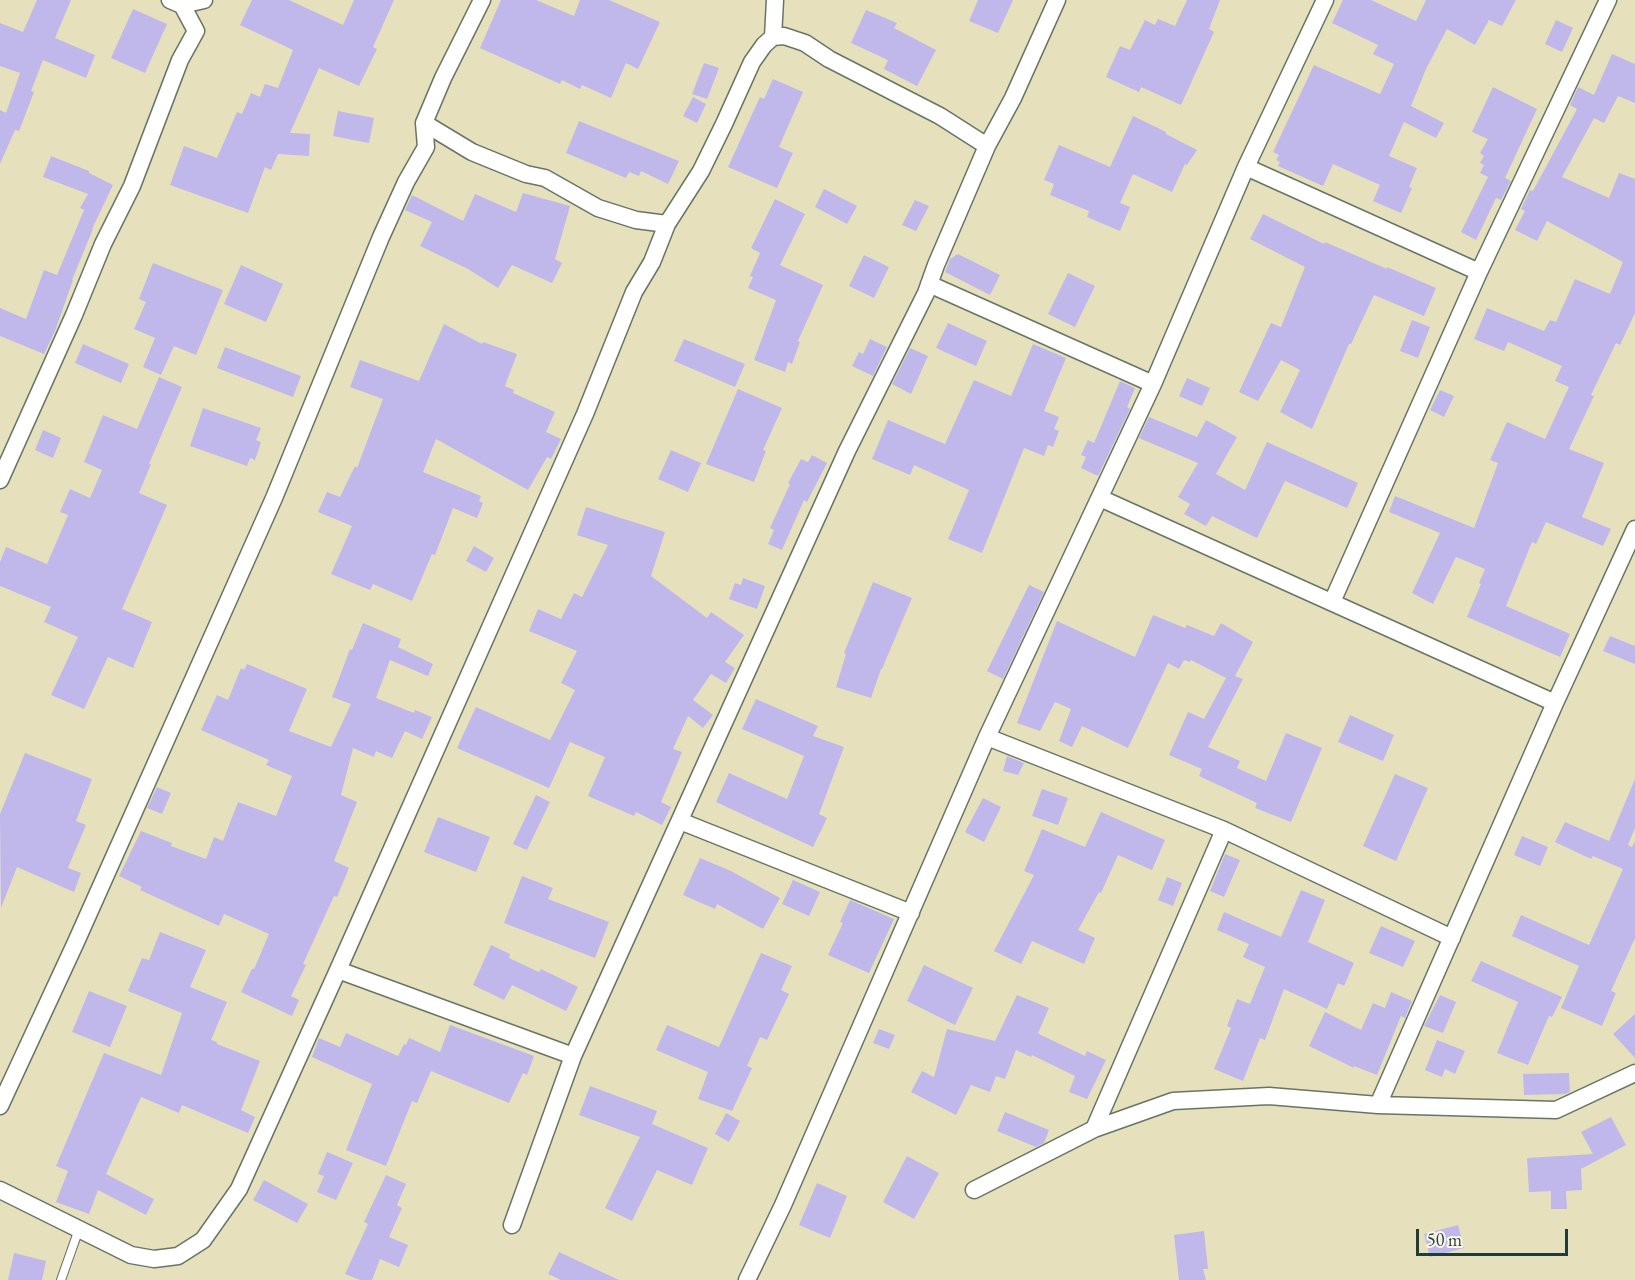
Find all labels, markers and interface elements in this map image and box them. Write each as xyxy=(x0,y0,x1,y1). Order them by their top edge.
scale bar xyxy=(1419,1217,1570,1255)
text: 50 m xyxy=(1427,1228,1462,1251)

